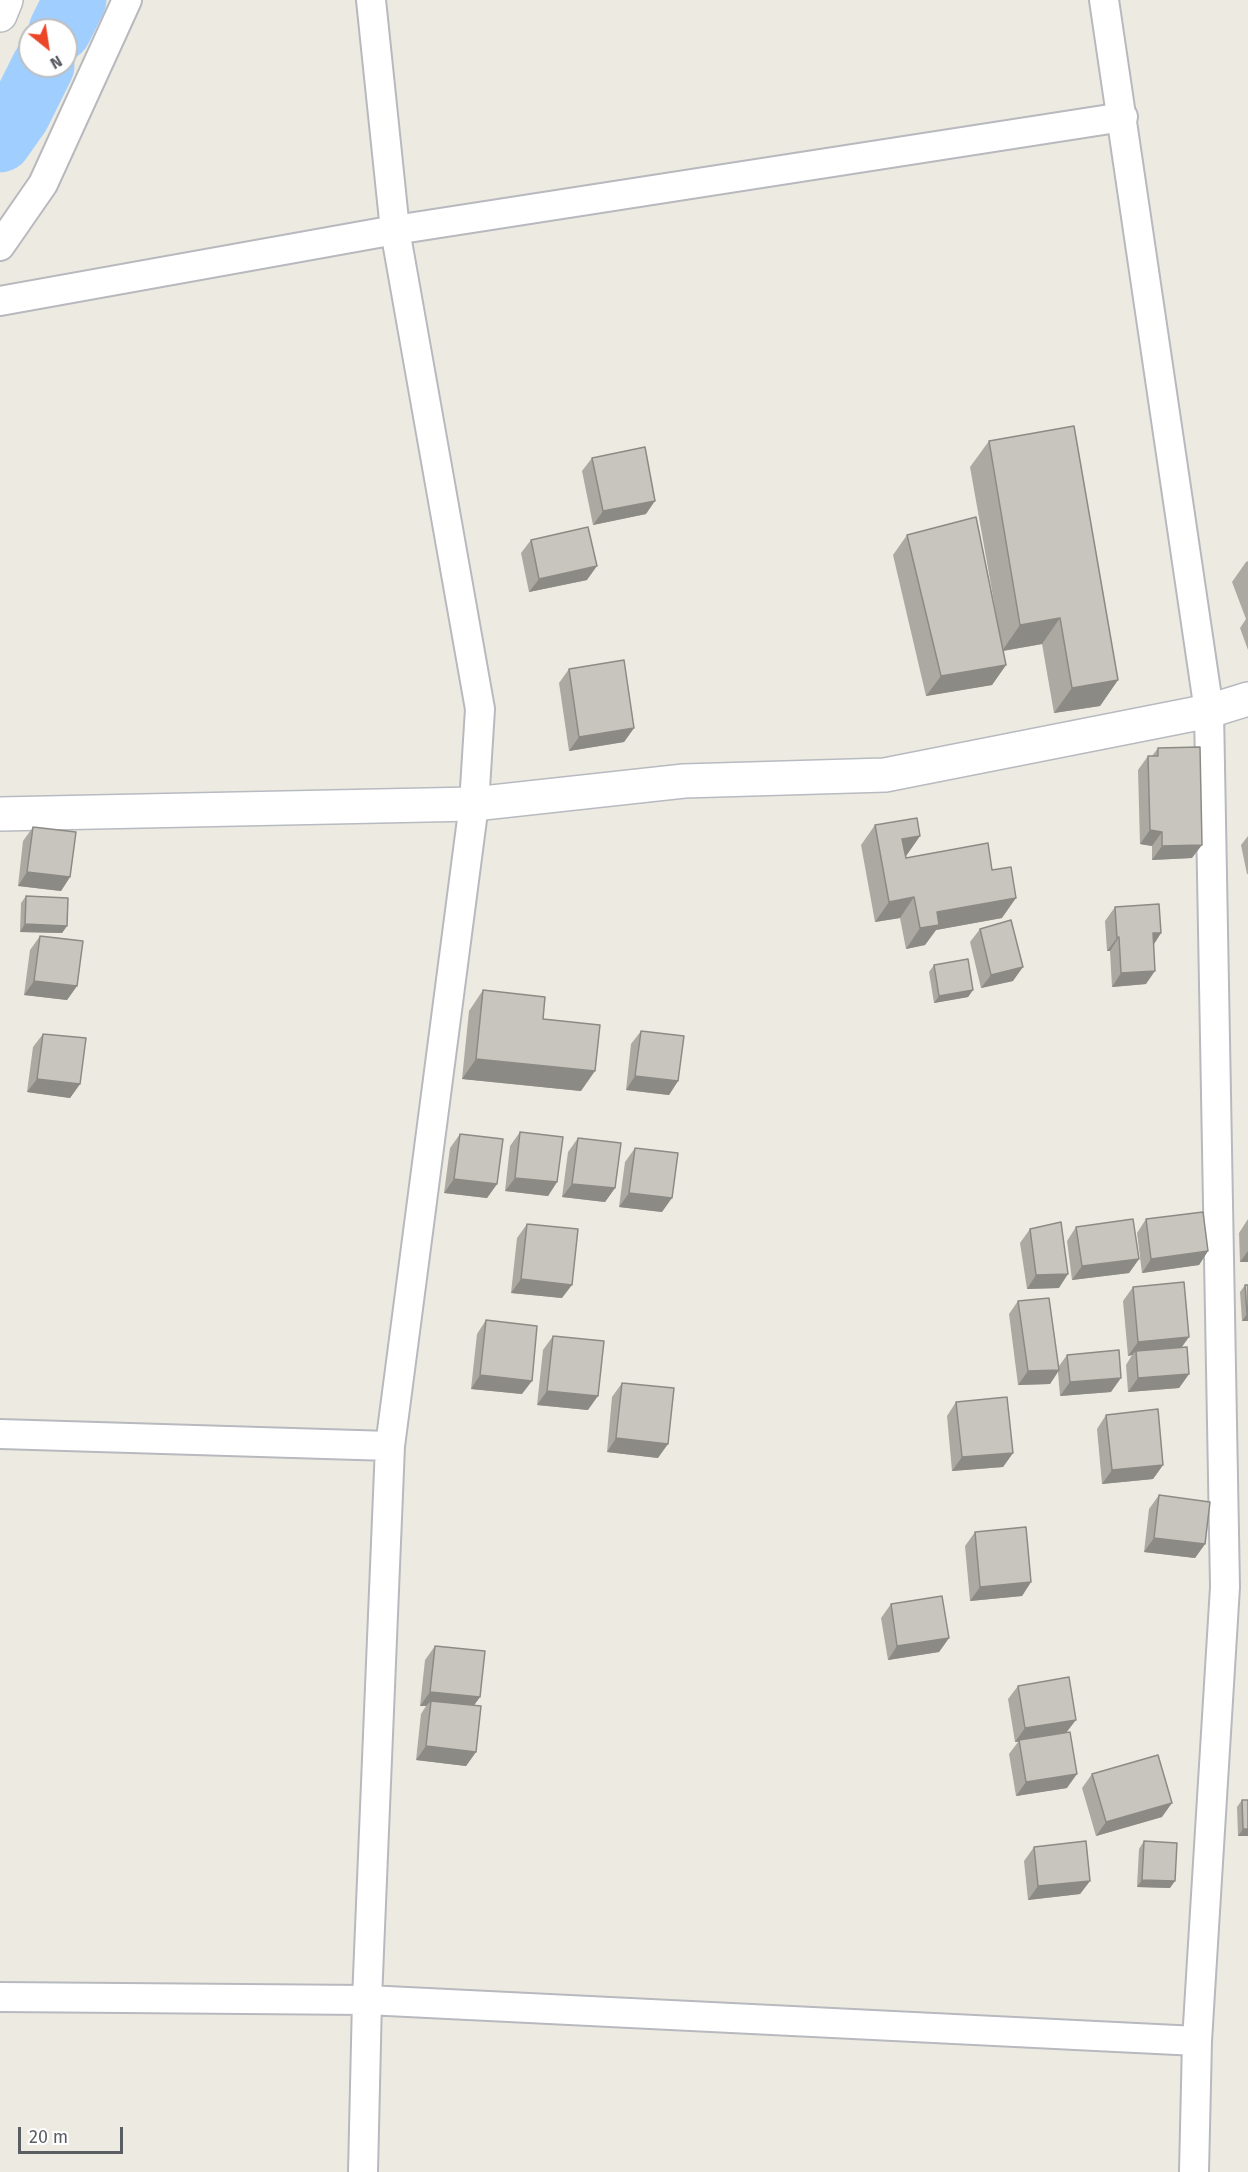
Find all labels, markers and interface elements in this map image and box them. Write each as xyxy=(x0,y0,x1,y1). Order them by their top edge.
north arrow xyxy=(18,18,78,78)
text: N xyxy=(47,51,66,73)
scale bar xyxy=(21,2115,126,2153)
text: 20 m xyxy=(29,2126,68,2148)

